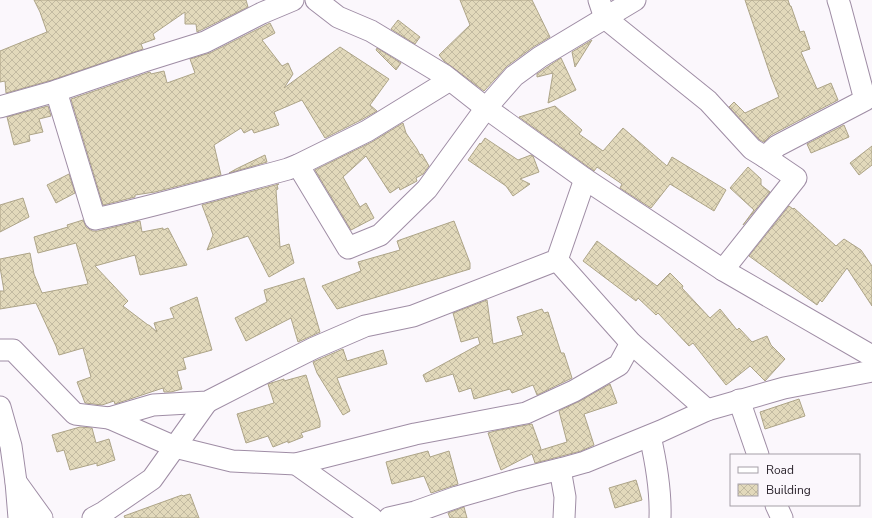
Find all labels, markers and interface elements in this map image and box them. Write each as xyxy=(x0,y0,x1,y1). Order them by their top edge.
legend xyxy=(730,454,860,506)
text: Road xyxy=(766,462,794,478)
text: Building xyxy=(766,482,811,498)

